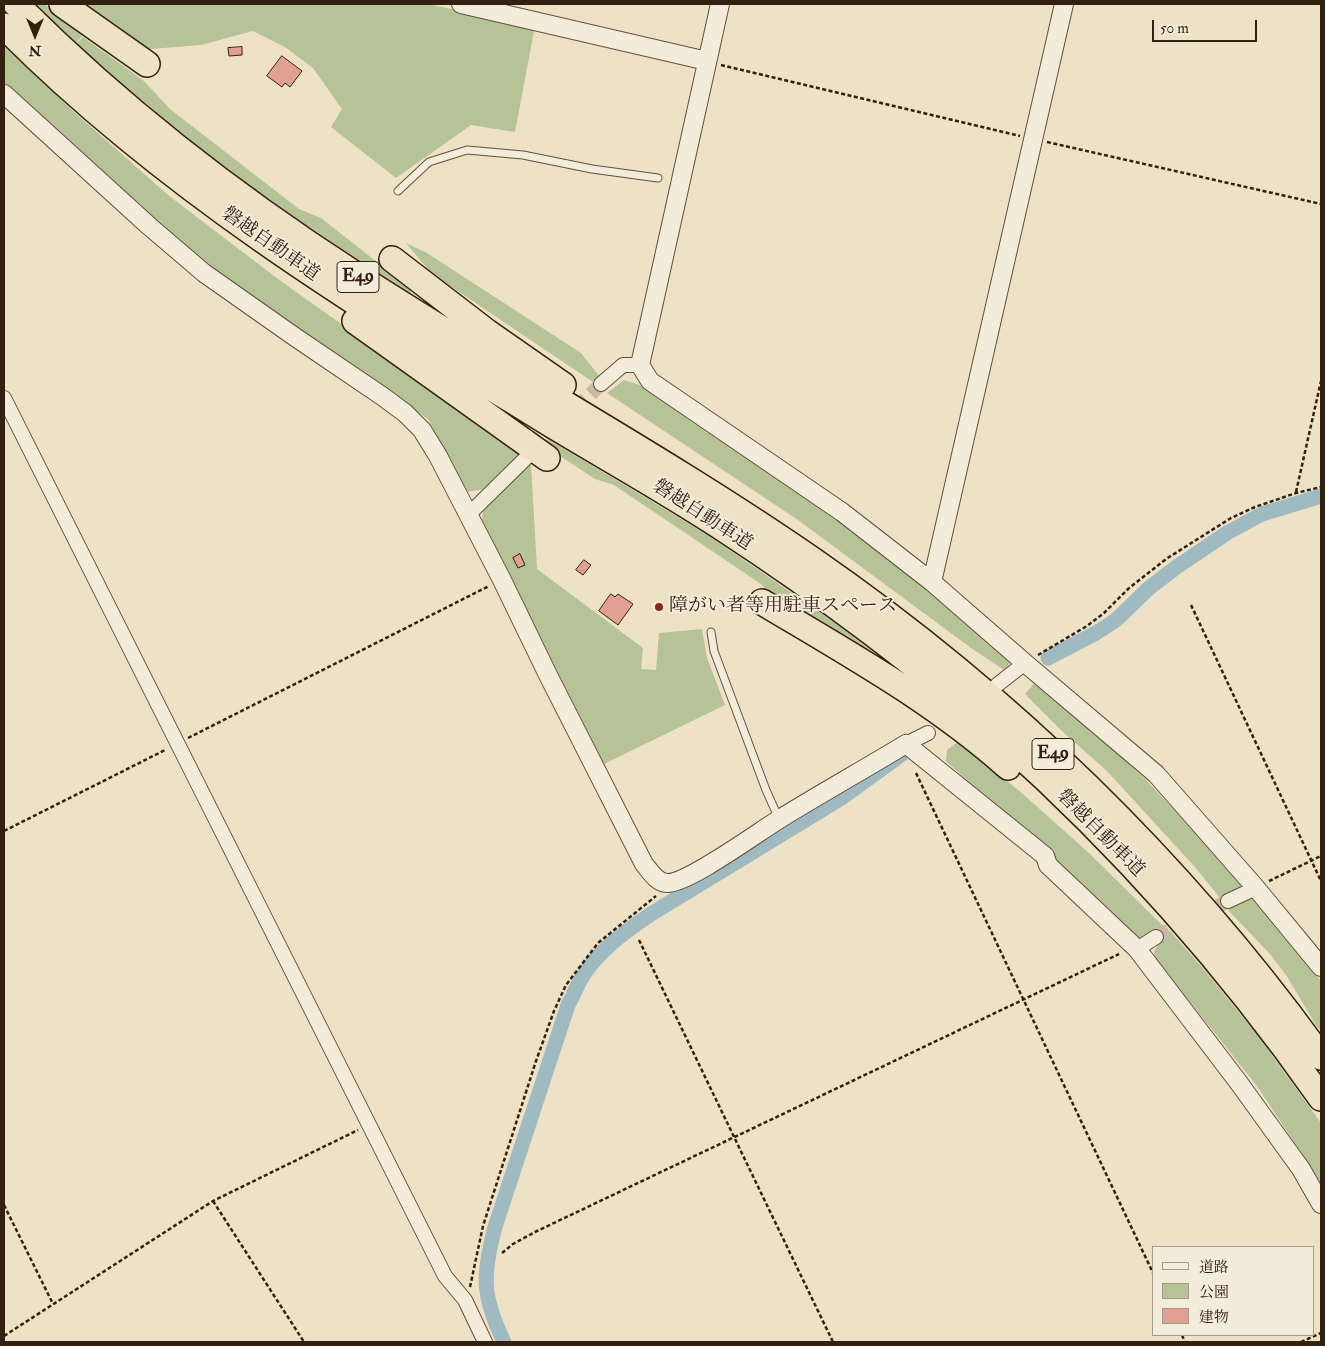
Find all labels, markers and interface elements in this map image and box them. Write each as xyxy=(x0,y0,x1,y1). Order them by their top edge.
north arrow xyxy=(10,10,60,60)
scale bar xyxy=(1155,10,1260,42)
text: 50 m xyxy=(1160,19,1189,38)
text: N xyxy=(29,42,41,59)
street label: 磐越自動車道 xyxy=(217,203,323,287)
road number: E49 xyxy=(337,262,379,292)
street label: 磐越自動車道 xyxy=(648,475,756,557)
place label: 障がい者等用駐車スペース xyxy=(669,596,897,618)
marker: 障がい者等用駐車スペース xyxy=(653,601,665,613)
road number: E49 xyxy=(1032,739,1074,770)
street label: 磐越自動車道 xyxy=(1052,786,1148,882)
legend xyxy=(1152,1246,1315,1336)
text: 道路 xyxy=(1199,1258,1229,1277)
text: 公園 xyxy=(1199,1283,1229,1302)
text: 建物 xyxy=(1199,1308,1229,1327)

